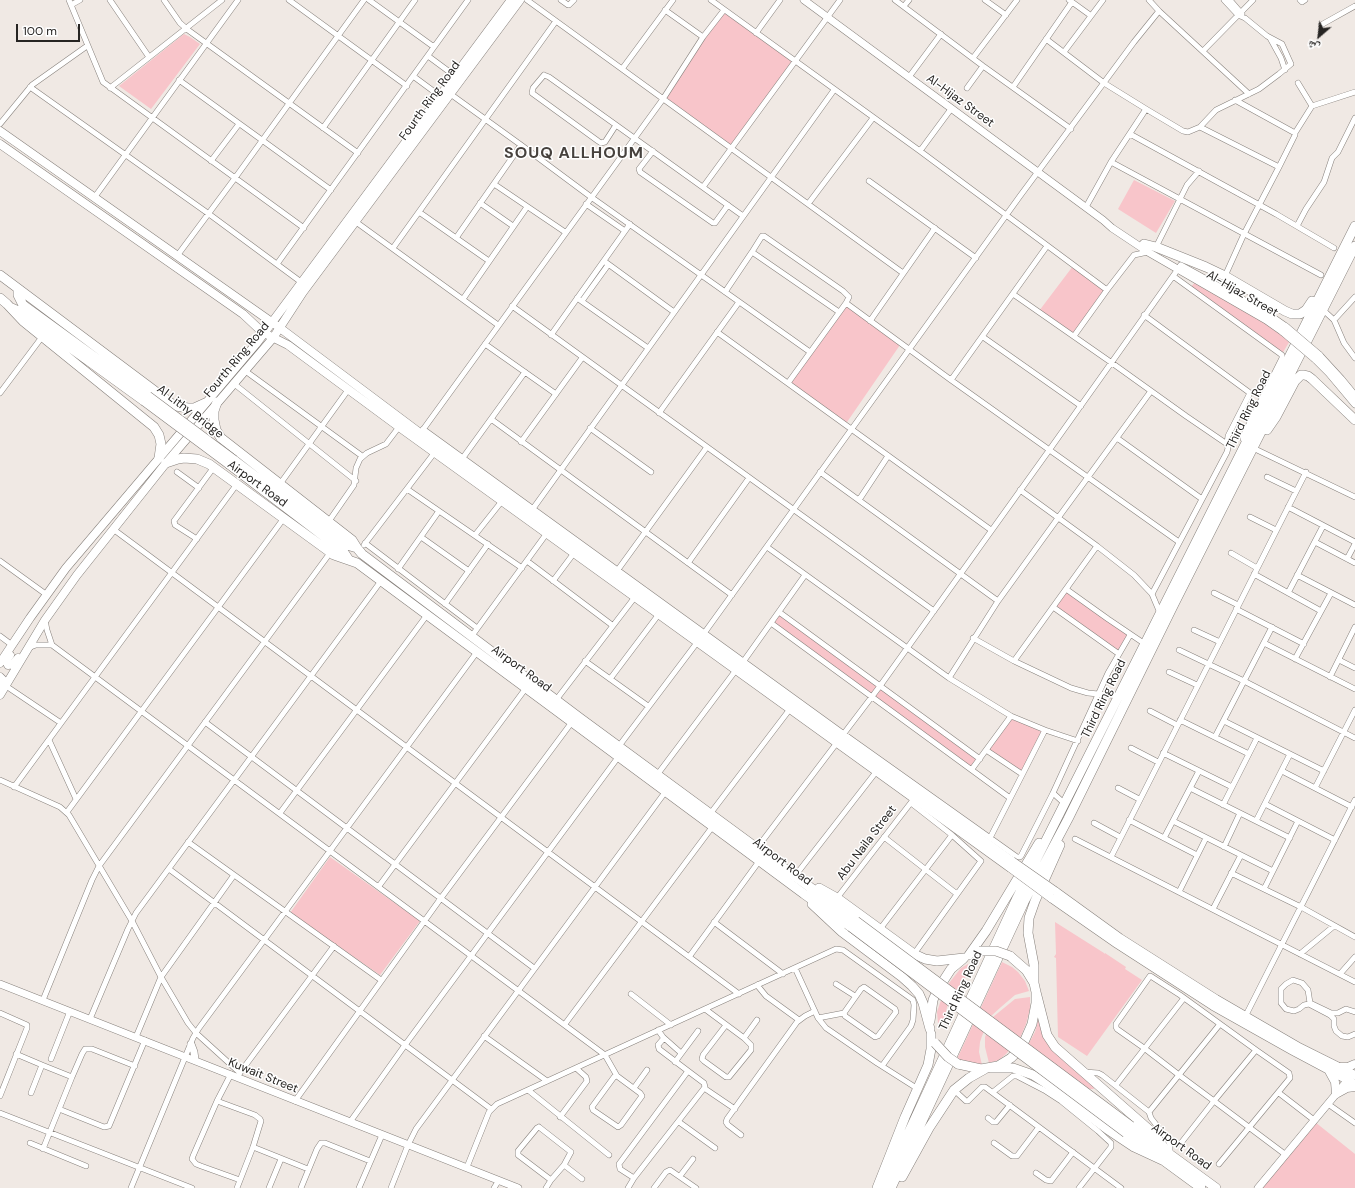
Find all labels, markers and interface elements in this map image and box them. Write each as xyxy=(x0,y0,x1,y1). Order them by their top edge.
scale bar xyxy=(18,16,82,42)
north arrow xyxy=(1299,16,1339,56)
text: 100 m xyxy=(23,23,57,39)
text: ش xyxy=(1305,38,1322,56)
street label: Fourth Ring Road xyxy=(397,59,463,143)
street label: Al-Hijaz Street xyxy=(923,72,997,130)
district label: SOUQ ALLHOUM xyxy=(504,144,644,164)
street label: Al-Hijaz Street xyxy=(1204,268,1280,320)
street label: Fourth Ring Road xyxy=(201,319,273,401)
street label: Third Ring Road xyxy=(1224,368,1274,452)
street label: Al Lithy Bridge xyxy=(154,382,226,442)
street label: Airport Road xyxy=(224,458,290,510)
street label: Airport Road xyxy=(488,643,554,695)
street label: Third Ring Road xyxy=(1079,657,1129,741)
street label: Abu Naila Street xyxy=(834,803,900,883)
street label: Airport Road xyxy=(750,835,814,889)
street label: Third Ring Road xyxy=(936,949,986,1033)
street label: Kuwait Street xyxy=(226,1055,300,1097)
street label: Airport Road xyxy=(1148,1121,1214,1173)

